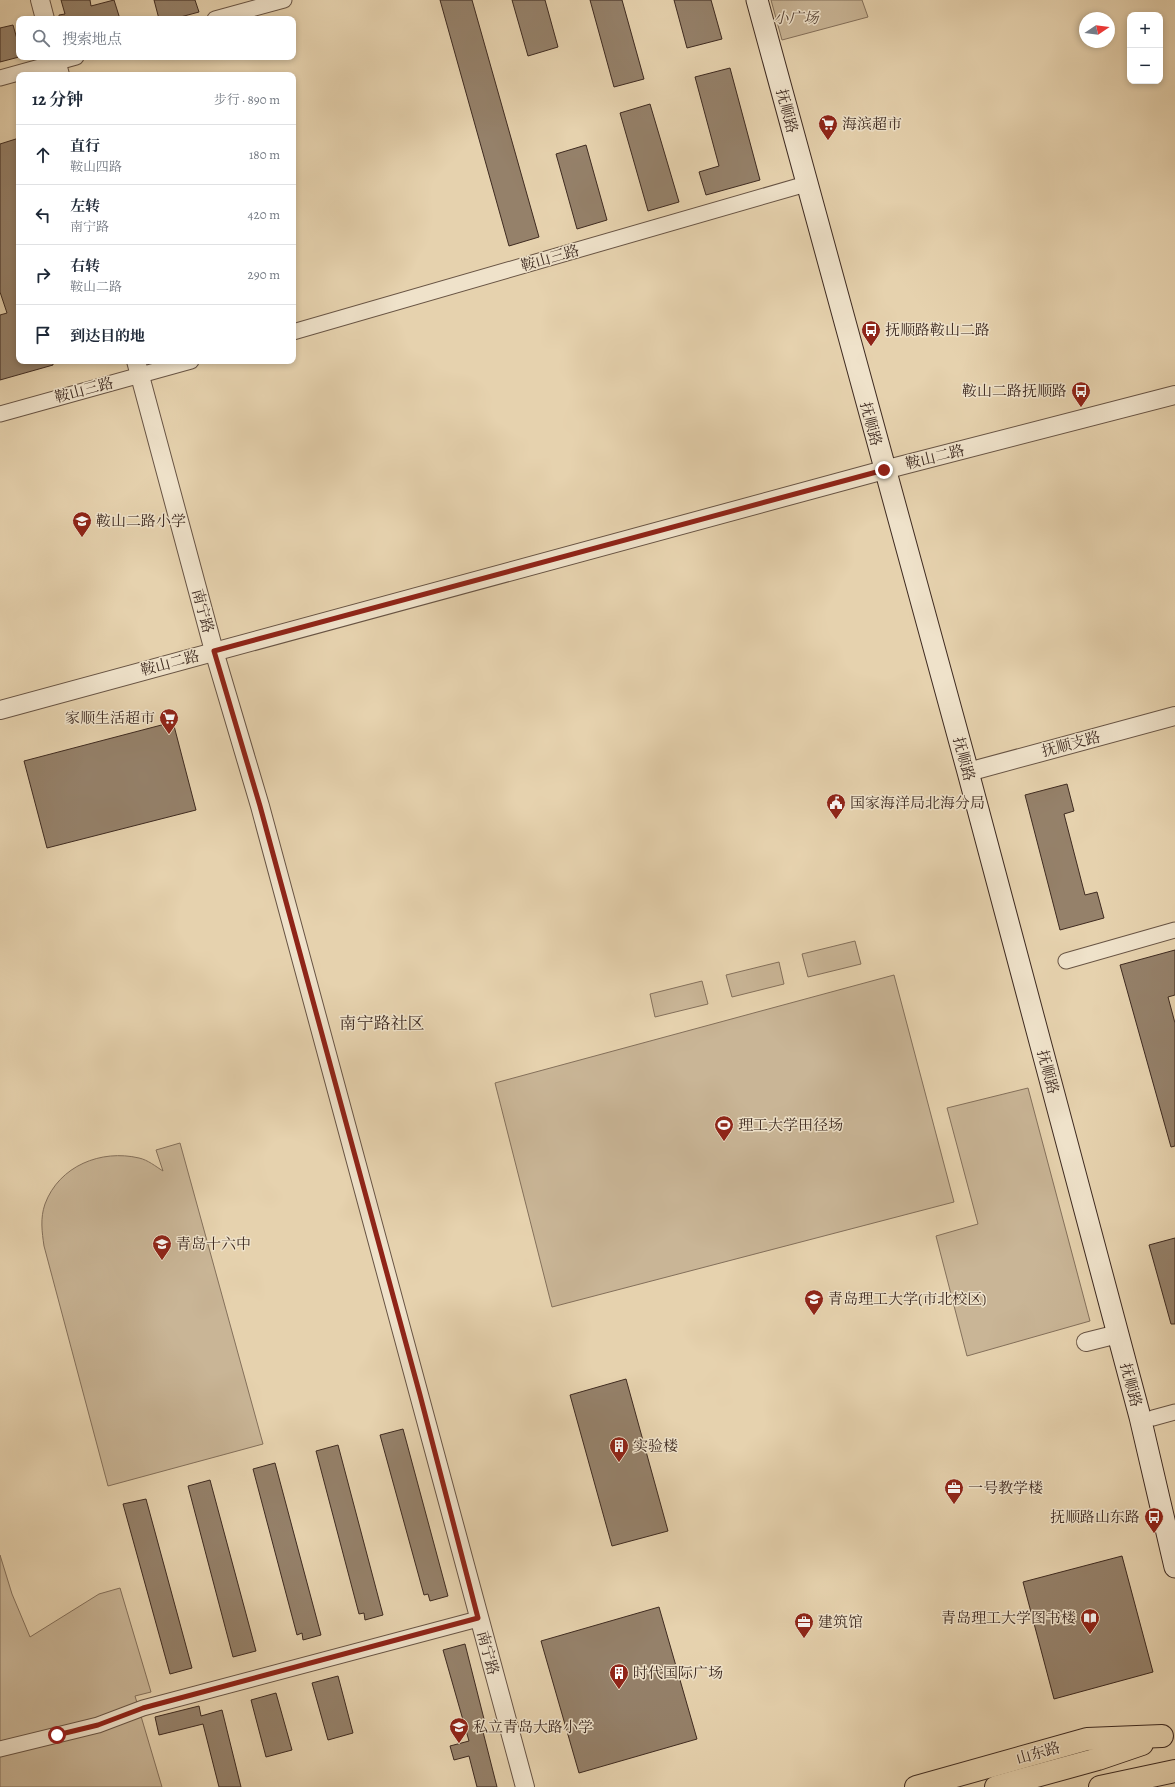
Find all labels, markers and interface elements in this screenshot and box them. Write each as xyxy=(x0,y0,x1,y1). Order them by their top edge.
park label: 小广场 xyxy=(773,8,820,28)
north arrow xyxy=(1079,12,1115,48)
map controls xyxy=(1127,12,1163,84)
button: + xyxy=(1127,12,1163,48)
search box xyxy=(16,16,296,60)
icon: search xyxy=(30,27,52,49)
text: 搜索地点 xyxy=(62,29,122,49)
button: − xyxy=(1127,48,1163,84)
street label: 抚顺路 xyxy=(772,87,802,135)
text: 12 分钟 xyxy=(32,88,83,111)
text: 步行 · 890 m xyxy=(214,91,280,108)
supermarket icon: 海滨超市 xyxy=(817,113,839,141)
place label: 海滨超市 xyxy=(842,114,902,134)
text: 直行 xyxy=(70,136,100,156)
icon: ahead xyxy=(32,144,54,166)
text: 180 m xyxy=(249,146,280,163)
text: 鞍山四路 xyxy=(70,158,122,175)
text: 左转 xyxy=(70,196,100,216)
icon: left xyxy=(32,204,54,226)
text: 420 m xyxy=(248,206,280,223)
text: 南宁路 xyxy=(70,218,109,235)
street label: 鞍山三路 xyxy=(518,240,582,276)
text: 右转 xyxy=(70,256,100,276)
icon: right xyxy=(32,264,54,286)
text: 290 m xyxy=(248,266,280,283)
text: 鞍山二路 xyxy=(70,278,122,295)
bus stop icon: 抚顺路鞍山二路 xyxy=(860,319,882,347)
place label: 抚顺路鞍山二路 xyxy=(885,320,990,340)
icon: arrive xyxy=(32,324,54,346)
text: 到达目的地 xyxy=(70,326,145,346)
street label: 鞍山三路 xyxy=(52,373,116,407)
bus stop icon: 鞍山二路抚顺路 xyxy=(1070,380,1092,408)
place label: 鞍山二路抚顺路 xyxy=(962,381,1067,401)
street label: 抚顺路 xyxy=(856,400,886,448)
street label: 鞍山二路 xyxy=(903,440,967,474)
route end xyxy=(875,461,893,479)
school or university icon: 鞍山二路小学 xyxy=(71,510,93,538)
place label: 鞍山二路小学 xyxy=(96,511,186,531)
street label: 南宁路 xyxy=(188,587,218,635)
street label: 鞍山二路 xyxy=(138,646,202,680)
supermarket icon: 家顺生活超市 xyxy=(158,707,180,735)
place label: 家顺生活超市 xyxy=(65,708,155,728)
street label: 抚顺支路 xyxy=(1039,727,1103,761)
street label: 抚顺路 xyxy=(949,735,979,783)
public building icon: 国家海洋局北海分局 xyxy=(825,792,847,820)
place label: 国家海洋局北海分局 xyxy=(850,793,985,813)
district label: 南宁路社区 xyxy=(340,1012,425,1035)
street label: 抚顺路 xyxy=(1033,1048,1063,1096)
sports icon: 理工大学田径场 xyxy=(713,1114,735,1142)
place label: 理工大学田径场 xyxy=(738,1115,843,1135)
school or university icon: 青岛十六中 xyxy=(151,1233,173,1261)
place label: 青岛十六中 xyxy=(176,1234,251,1254)
school or university icon: 青岛理工大学(市北校区) xyxy=(803,1288,825,1316)
place label: 青岛理工大学(市北校区) xyxy=(828,1289,986,1309)
street label: 抚顺路 xyxy=(1116,1361,1146,1409)
building icon: 实验楼 xyxy=(608,1435,630,1463)
place label: 实验楼 xyxy=(633,1436,678,1456)
office icon: 一号教学楼 xyxy=(943,1477,965,1505)
place label: 一号教学楼 xyxy=(968,1478,1043,1498)
bus stop icon: 抚顺路山东路 xyxy=(1143,1506,1165,1534)
place label: 抚顺路山东路 xyxy=(1050,1507,1140,1527)
library icon: 青岛理工大学图书楼 xyxy=(1079,1607,1101,1635)
place label: 青岛理工大学图书楼 xyxy=(941,1608,1076,1628)
office icon: 建筑馆 xyxy=(793,1611,815,1639)
place label: 建筑馆 xyxy=(818,1612,863,1632)
street label: 南宁路 xyxy=(473,1629,503,1677)
building icon: 时代国际广场 xyxy=(608,1662,630,1690)
place label: 时代国际广场 xyxy=(633,1663,723,1683)
school or university icon: 私立青岛大路小学 xyxy=(448,1716,470,1744)
place label: 私立青岛大路小学 xyxy=(473,1717,593,1737)
route start xyxy=(48,1726,66,1744)
street label: 山东路 xyxy=(1014,1737,1062,1769)

